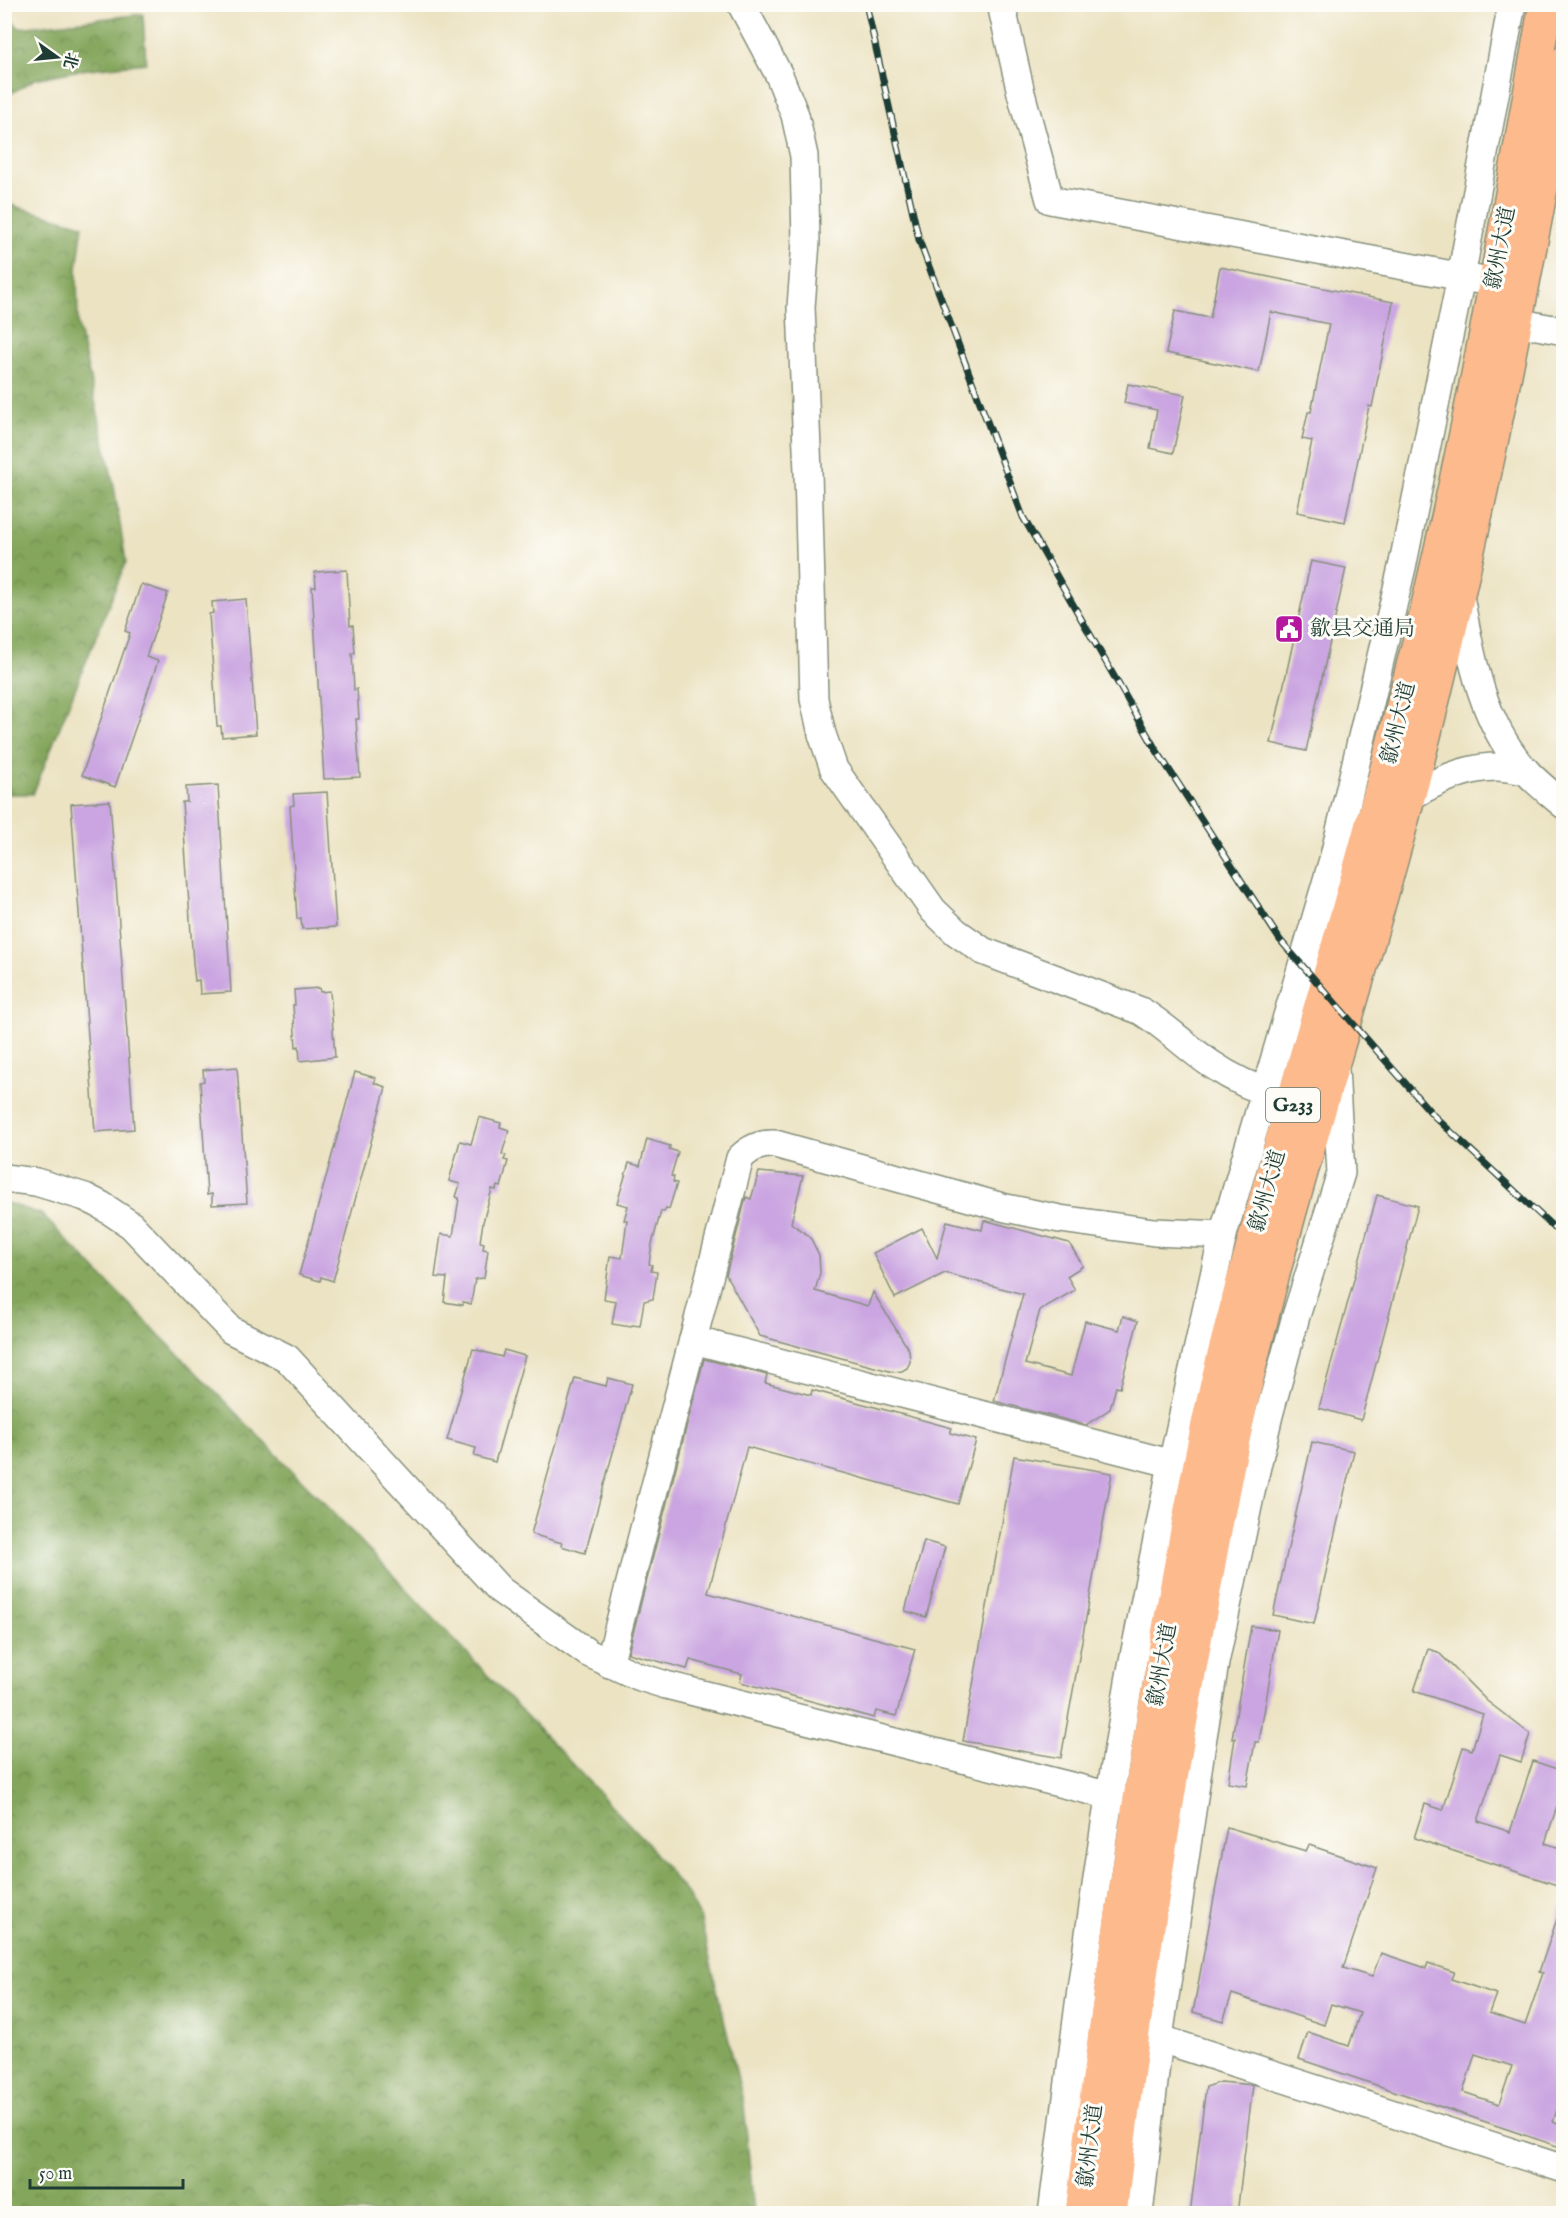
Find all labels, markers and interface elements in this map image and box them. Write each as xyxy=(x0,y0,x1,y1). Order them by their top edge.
north arrow xyxy=(27,27,87,87)
text: 北 xyxy=(58,50,81,71)
street label: 歙州大道 xyxy=(1480,204,1522,292)
public building icon: 歙县交通局 xyxy=(1273,613,1305,645)
place label: 歙县交通局 xyxy=(1310,616,1415,643)
street label: 歙州大道 xyxy=(1376,679,1422,767)
road number: G233 xyxy=(1266,1088,1320,1122)
street label: 歙州大道 xyxy=(1243,1147,1293,1235)
street label: 歙州大道 xyxy=(1142,1621,1184,1709)
street label: 歙州大道 xyxy=(1072,2103,1110,2189)
scale bar xyxy=(30,2152,183,2190)
text: 50 m xyxy=(39,2163,72,2186)

